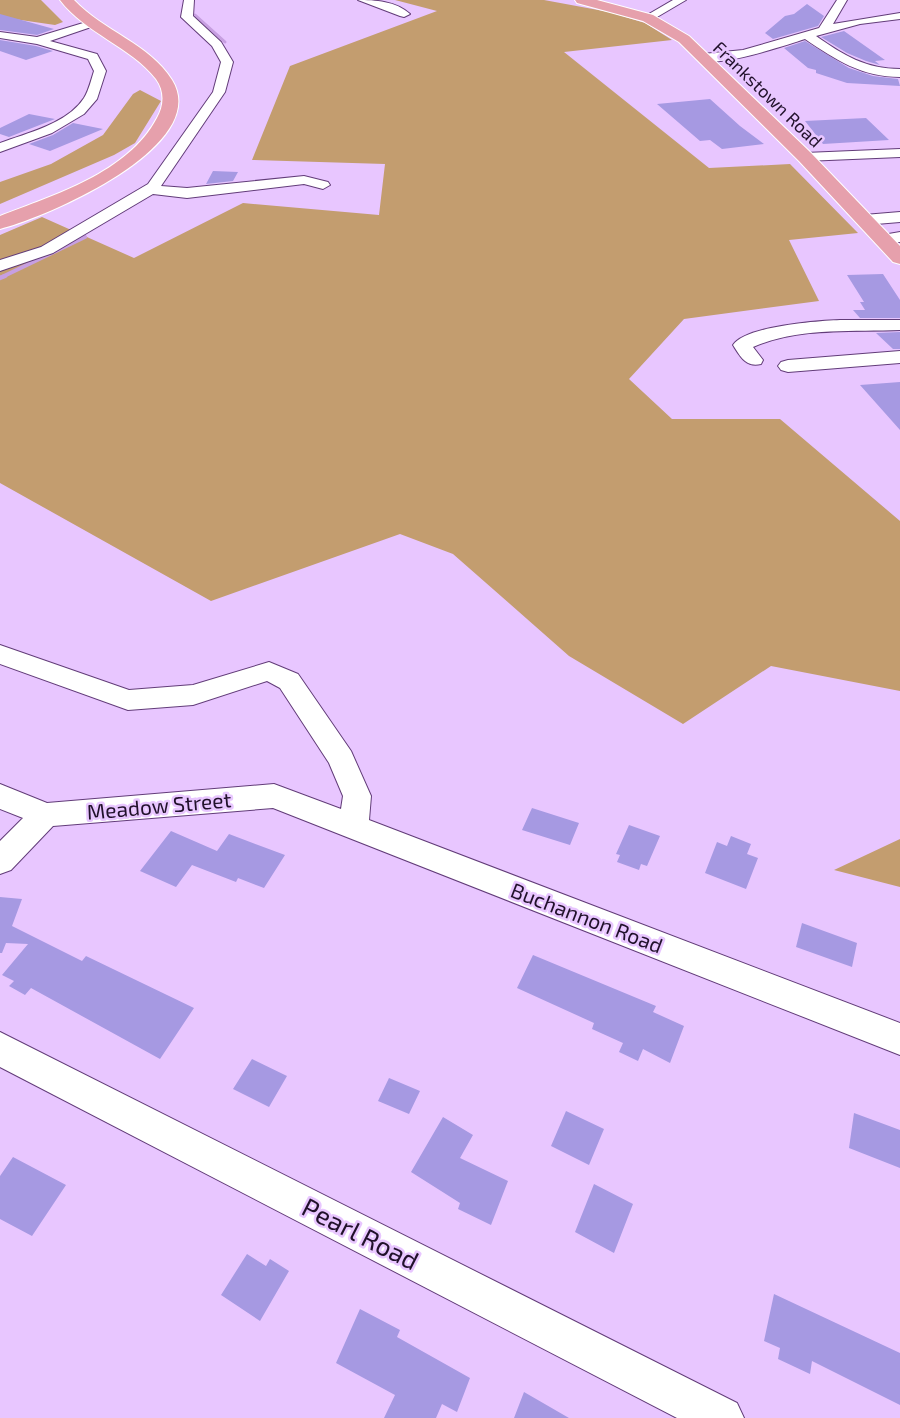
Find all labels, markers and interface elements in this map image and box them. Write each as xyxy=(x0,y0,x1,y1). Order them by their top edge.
street label: Frankstown Road xyxy=(709,36,827,152)
street label: Meadow Street xyxy=(86,786,232,824)
street label: Buchannon Road xyxy=(508,877,666,957)
street label: Pearl Road xyxy=(298,1190,424,1276)

